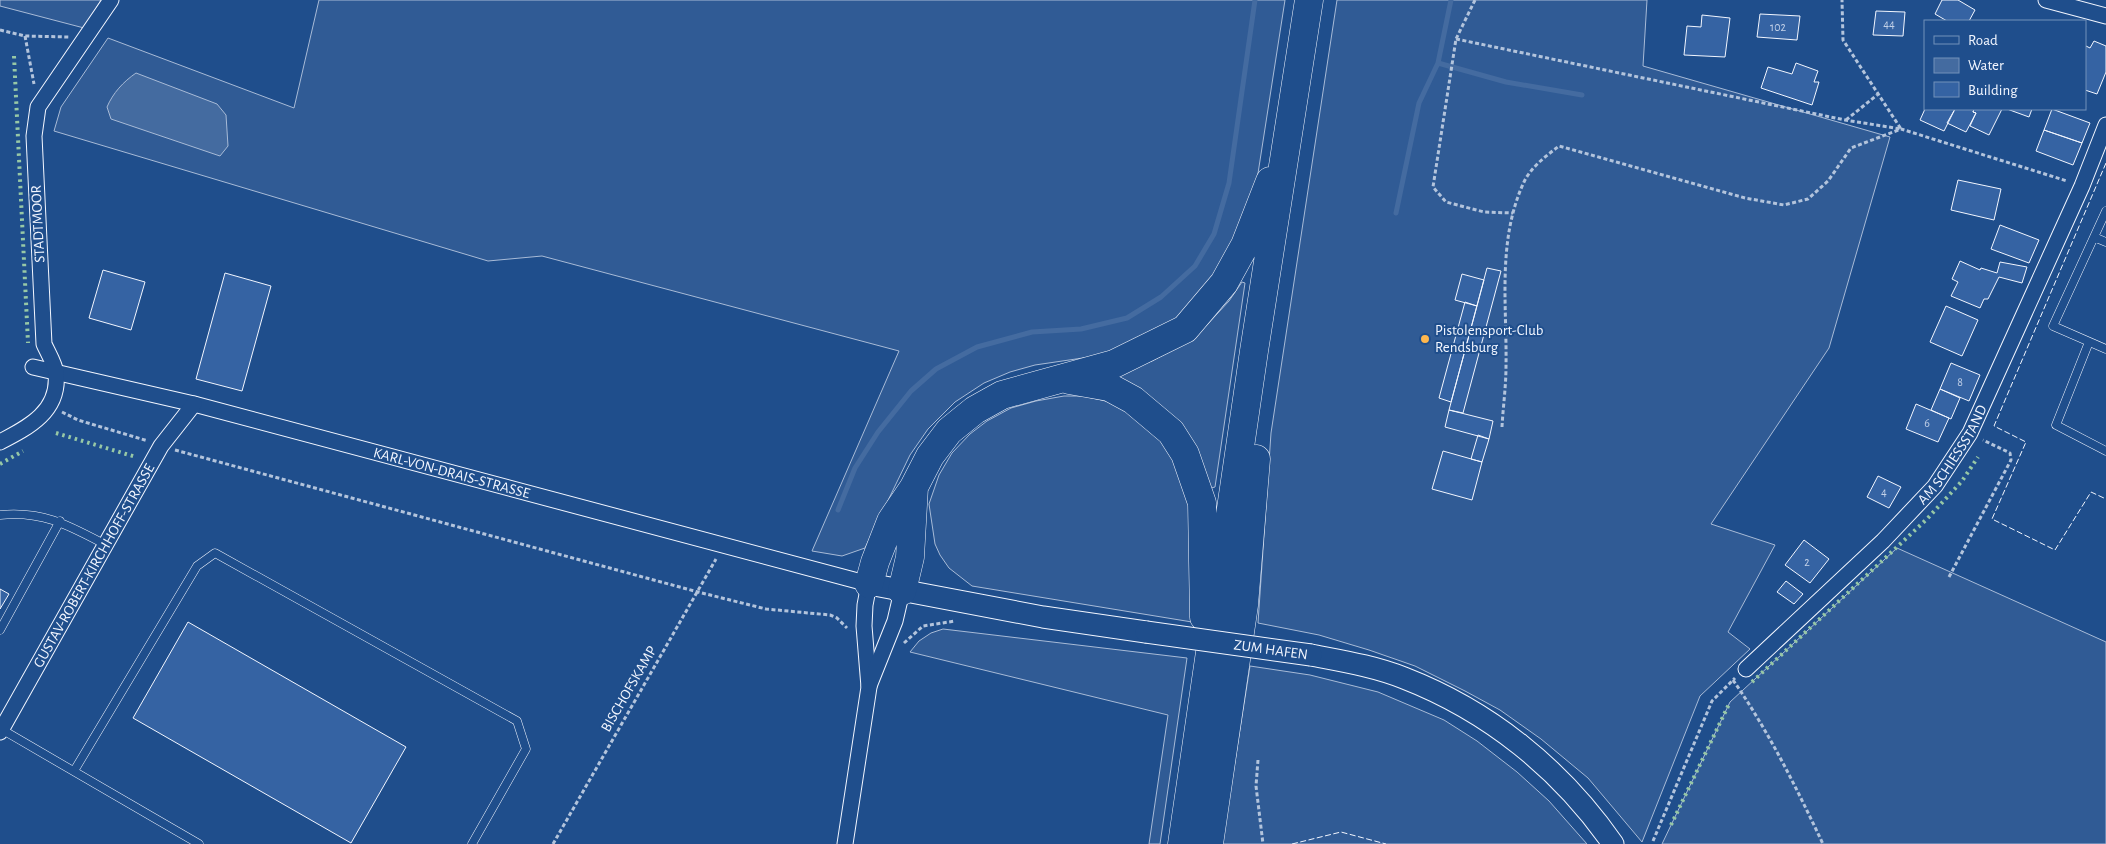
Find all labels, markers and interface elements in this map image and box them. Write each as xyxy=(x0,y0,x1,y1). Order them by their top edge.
house number: 44 xyxy=(1883,18,1895,30)
legend xyxy=(1924,20,2086,110)
house number: 102 xyxy=(1770,21,1786,33)
text: Road xyxy=(1968,33,1998,48)
text: Water xyxy=(1968,58,2004,73)
text: Building xyxy=(1968,83,2018,98)
street label: STADTMOOR xyxy=(28,185,48,263)
place label: Pistolensport-Club Rendsburg xyxy=(1435,323,1544,355)
marker: Pistolensport-Club Rendsburg xyxy=(1419,333,1431,345)
house number: 8 xyxy=(1957,376,1963,388)
street label: AM SCHIESSSTAND xyxy=(1914,402,1989,507)
house number: 6 xyxy=(1924,417,1930,429)
street label: KARL-VON-DRAIS-STRASSE xyxy=(372,445,532,501)
street label: GUSTAV-ROBERT-KIRCHHOFF-STRASSE xyxy=(30,461,157,670)
house number: 4 xyxy=(1881,486,1887,498)
house number: 2 xyxy=(1804,556,1810,568)
street label: ZUM HAFEN xyxy=(1233,637,1309,662)
street label: BISCHOFSKAMP xyxy=(598,643,660,735)

